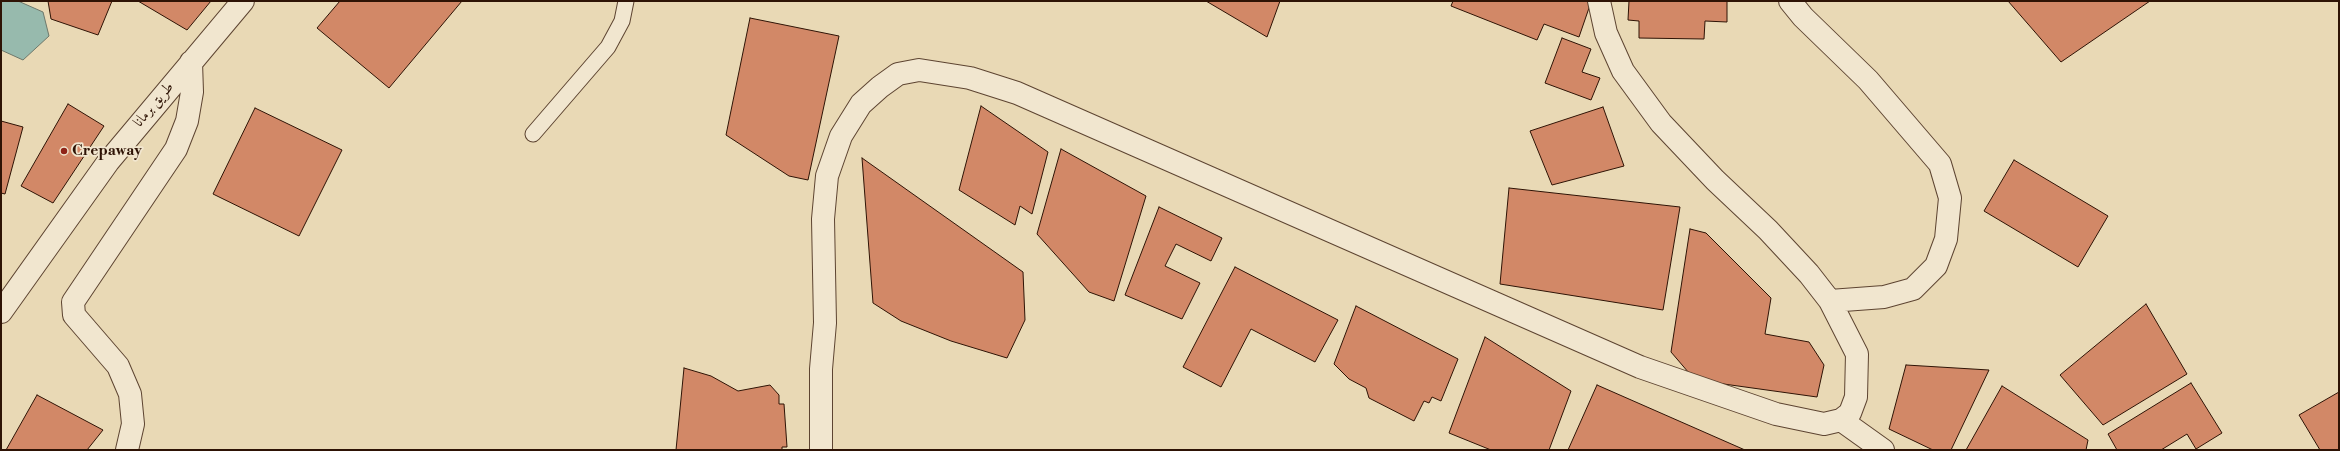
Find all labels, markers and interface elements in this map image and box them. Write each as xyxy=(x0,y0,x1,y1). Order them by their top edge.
street label: طريق برمانا xyxy=(130,79,178,131)
place label: Crepaway xyxy=(72,142,142,160)
marker: Crepaway xyxy=(59,146,69,156)

